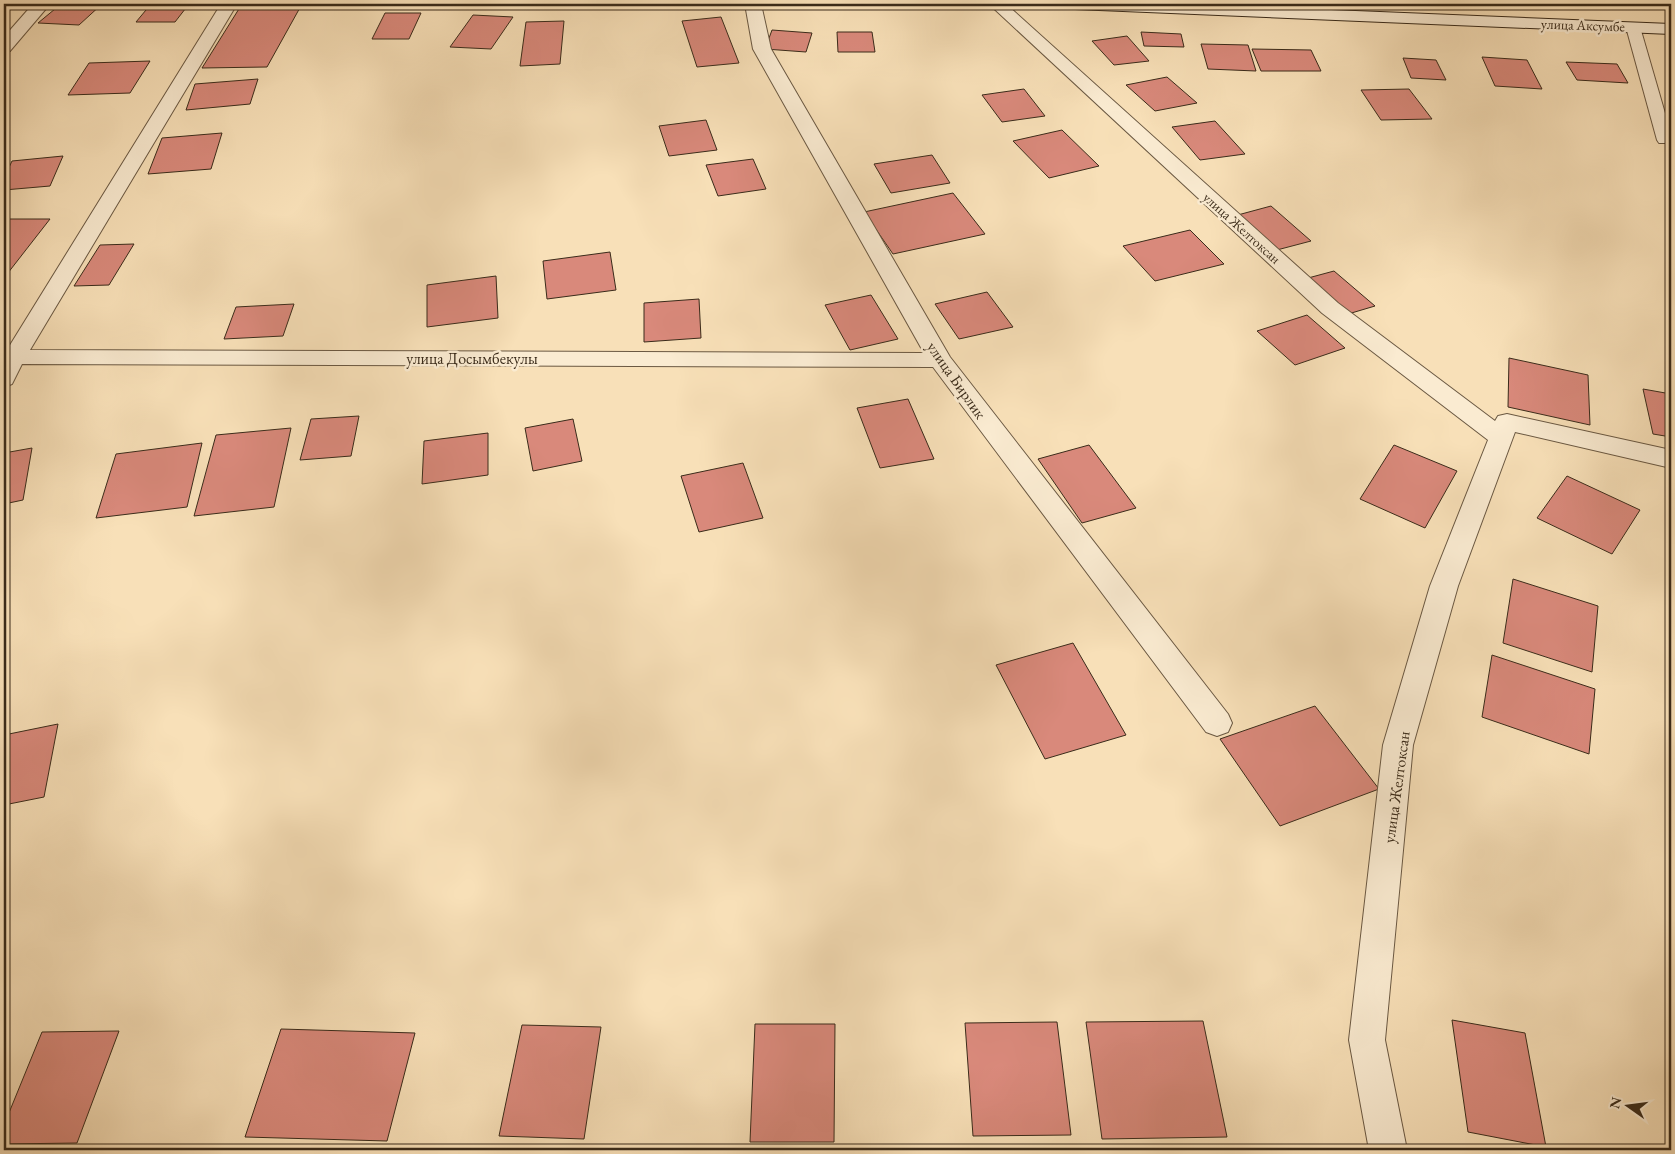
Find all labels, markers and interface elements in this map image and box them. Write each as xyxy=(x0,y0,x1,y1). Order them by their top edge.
street label: улица Аксумбе xyxy=(1541,15,1626,35)
street label: улица Желтоксан xyxy=(1199,188,1285,268)
street label: улица Бирлик xyxy=(922,337,991,423)
street label: улица Досымбекулы xyxy=(406,348,538,369)
street label: улица Желтоксан xyxy=(1378,730,1415,844)
north arrow xyxy=(1602,1082,1652,1132)
text: N xyxy=(1605,1095,1626,1111)

